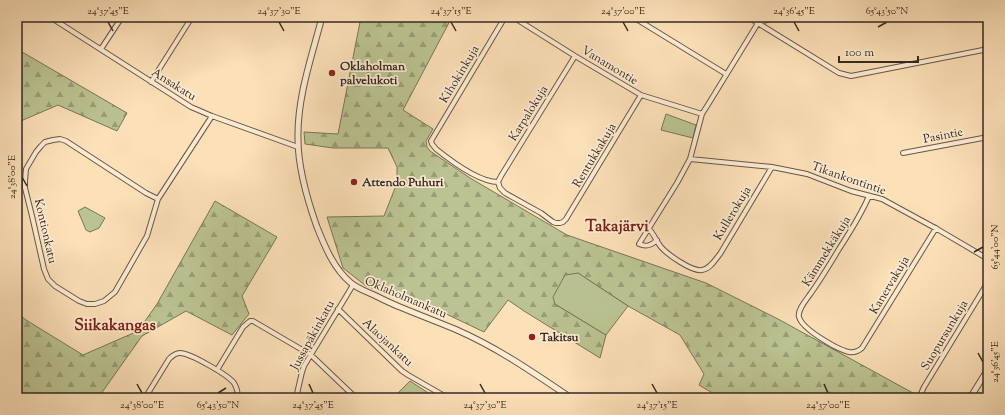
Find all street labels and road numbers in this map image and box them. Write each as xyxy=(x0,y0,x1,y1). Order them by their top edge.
street label: Kihokinkuja xyxy=(435,42,484,107)
street label: Vanamontie xyxy=(578,42,642,90)
street label: Ansakatu xyxy=(147,64,200,106)
street label: Karpalokuja xyxy=(505,82,553,145)
street label: Rentukkakuja xyxy=(568,119,622,191)
street label: Pasintie xyxy=(922,123,965,149)
street label: Tikankontintie xyxy=(809,158,889,200)
street label: Kullerokuja xyxy=(710,183,756,244)
street label: Kontionkatu xyxy=(29,197,61,265)
street label: Kämmekkäkuja xyxy=(798,212,856,290)
street label: Kanervakuja xyxy=(865,253,915,318)
street label: Oklaholmankatu xyxy=(362,272,450,323)
street label: Suopursunkuja xyxy=(917,296,973,374)
street label: Jussapäkinkatu xyxy=(286,297,340,375)
street label: Alaojankatu xyxy=(358,314,417,371)

